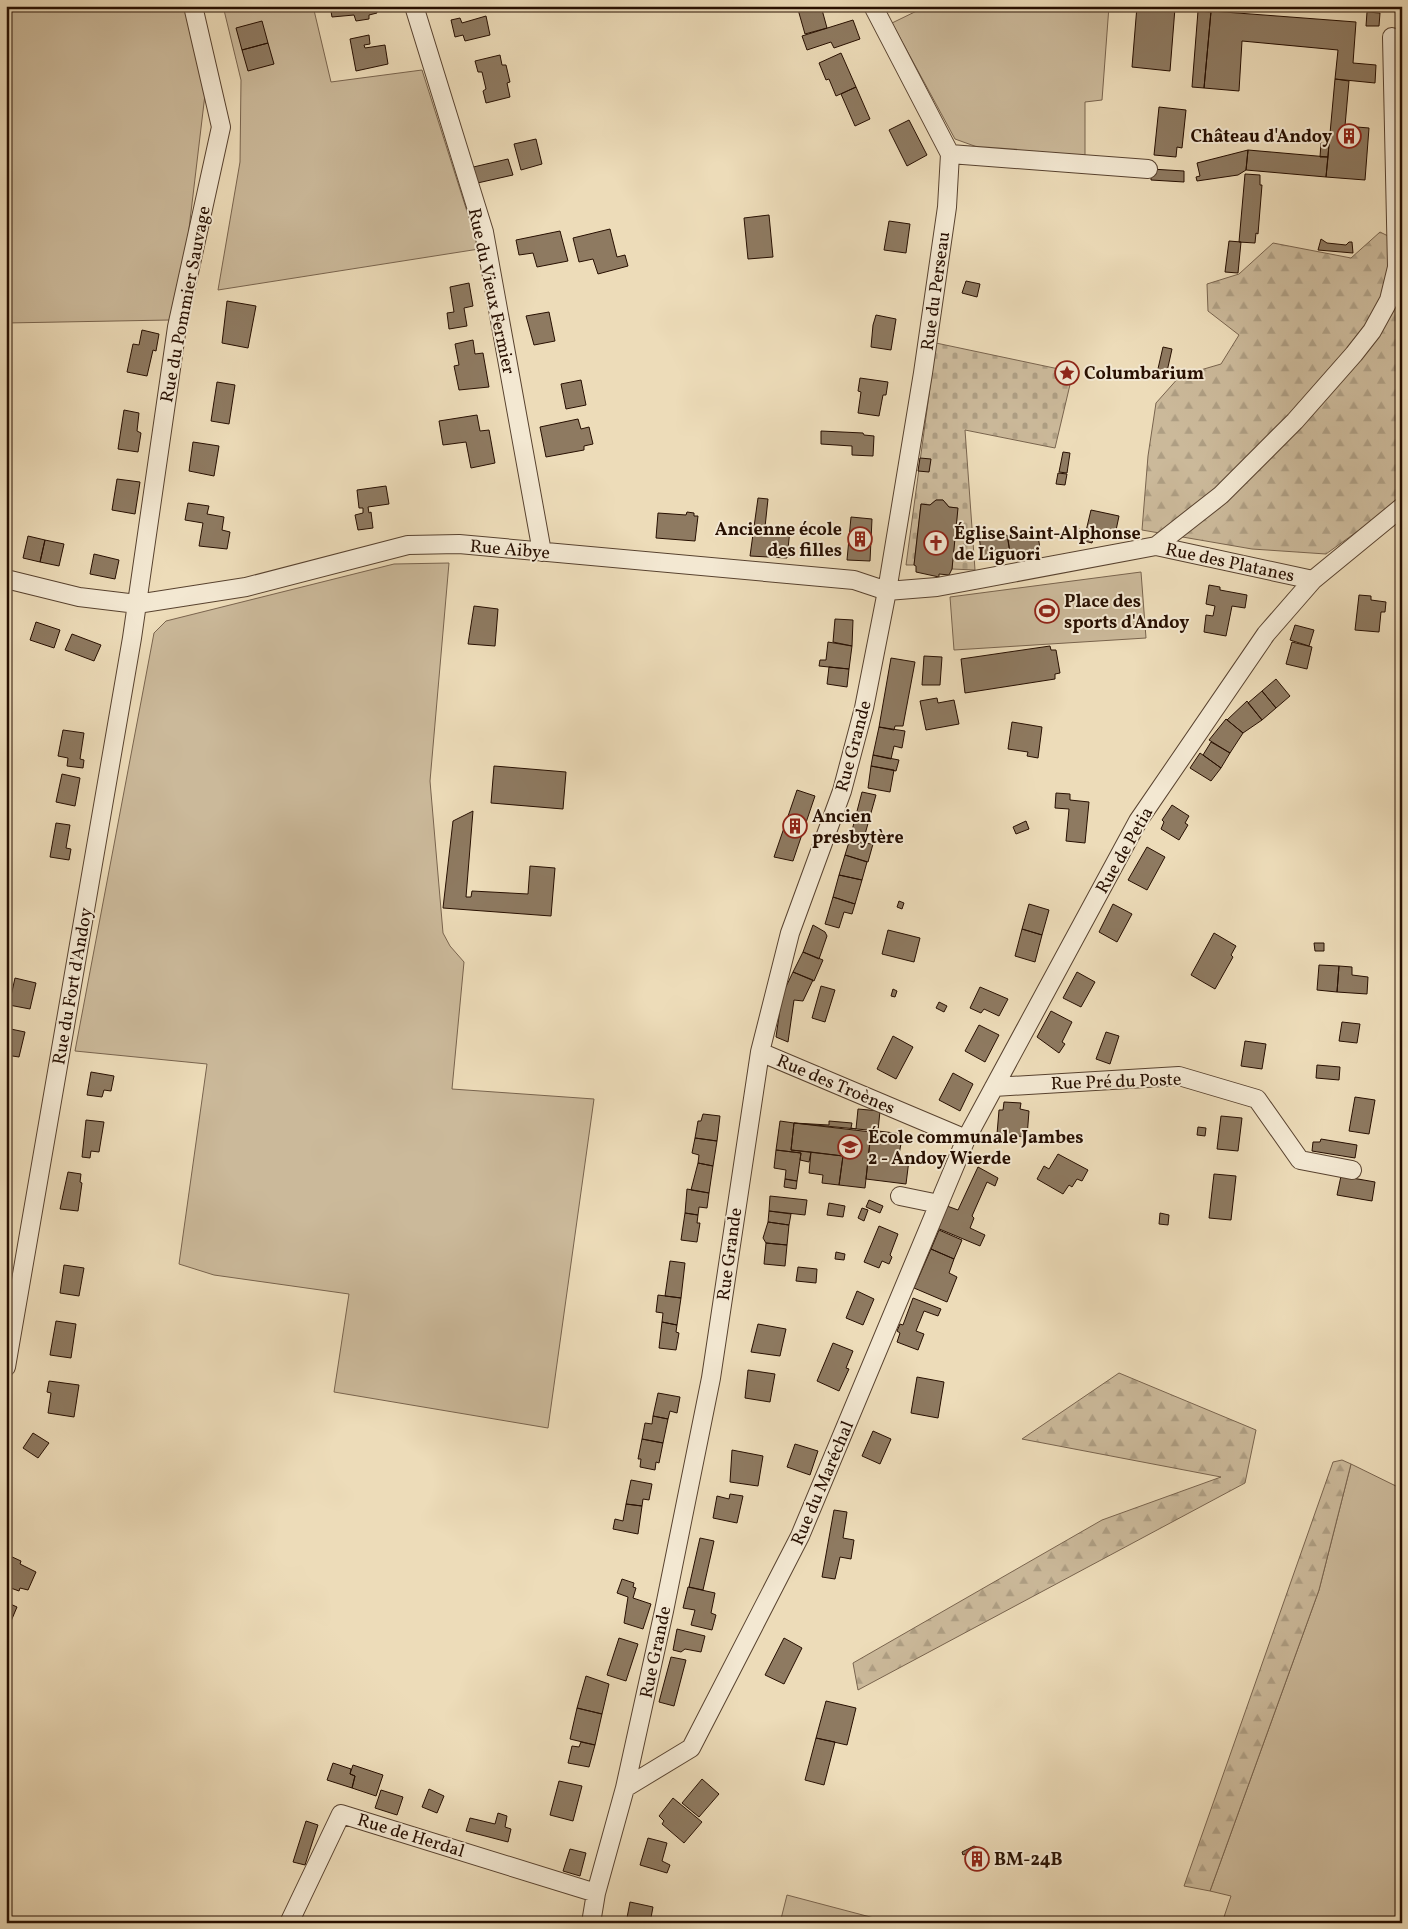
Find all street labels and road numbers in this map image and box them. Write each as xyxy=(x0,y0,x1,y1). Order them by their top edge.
street label: Rue du Pommier Sauvage xyxy=(155,204,218,405)
street label: Rue du Vieux Fermier xyxy=(461,206,520,377)
street label: Rue du Perseau xyxy=(916,230,957,352)
street label: Rue Aibye xyxy=(469,535,551,566)
street label: Rue des Platanes xyxy=(1163,538,1297,589)
street label: Rue Grande xyxy=(830,698,879,795)
street label: Rue de Petia xyxy=(1090,803,1160,899)
street label: Rue du Fort d'Andoy xyxy=(47,905,100,1067)
street label: Rue des Troènes xyxy=(772,1049,899,1122)
street label: Rue Pré du Poste xyxy=(1050,1068,1182,1097)
street label: Rue Grande xyxy=(712,1206,749,1302)
street label: Rue du Maréchal xyxy=(786,1418,861,1550)
street label: Rue Grande xyxy=(634,1604,678,1701)
street label: Rue de Herdal xyxy=(354,1808,467,1865)

